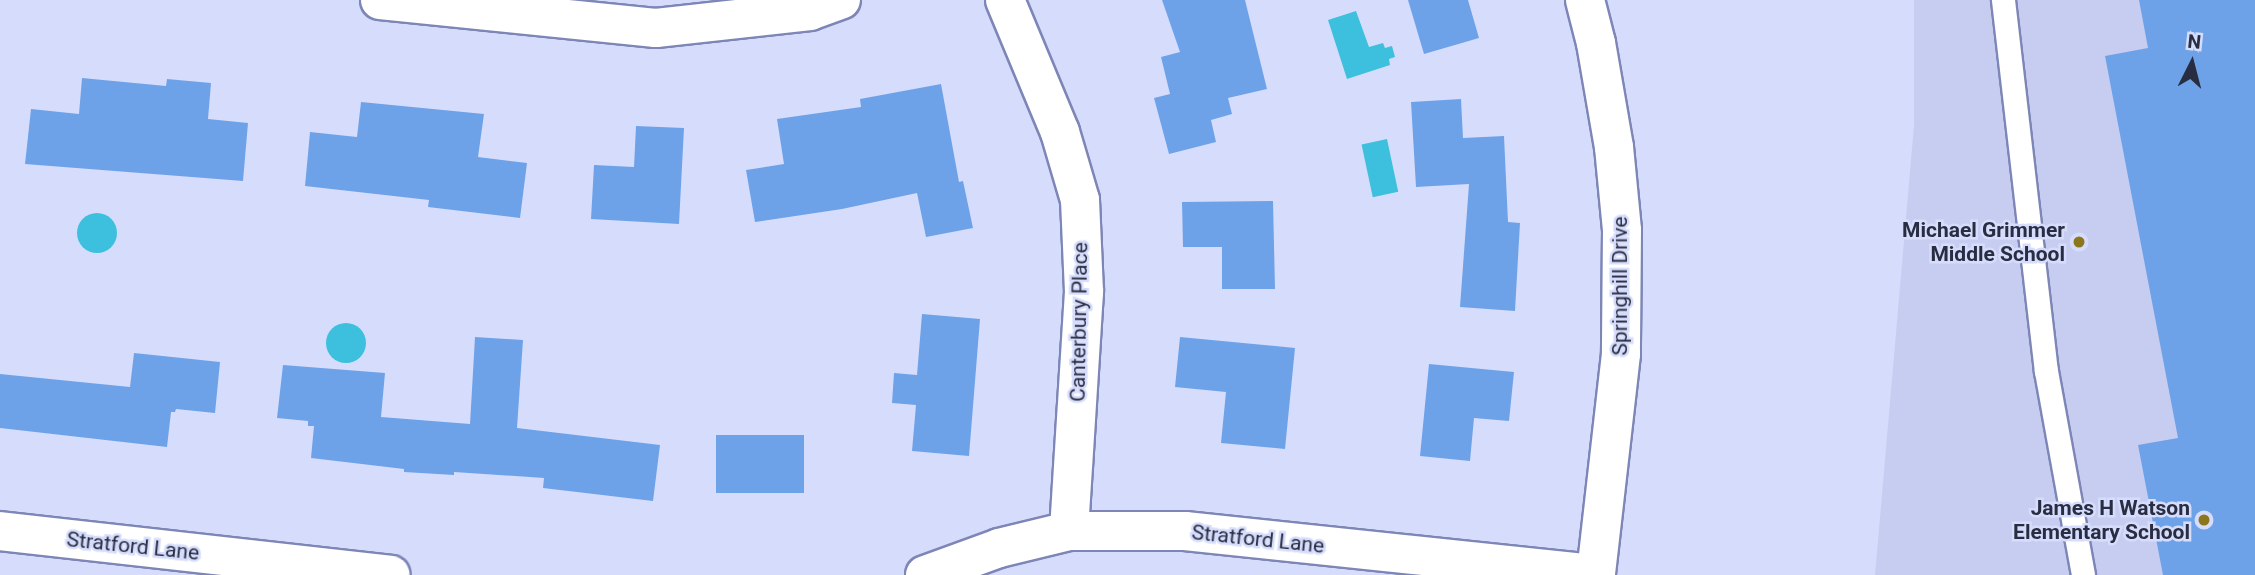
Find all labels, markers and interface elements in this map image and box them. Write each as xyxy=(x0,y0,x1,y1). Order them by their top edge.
north arrow xyxy=(2157,28,2227,98)
text: N xyxy=(2186,29,2202,54)
street label: Springhill Drive xyxy=(1607,216,1633,356)
place label: Michael Grimmer Middle School xyxy=(1902,217,2065,267)
marker: Michael Grimmer Middle School xyxy=(2071,234,2087,250)
street label: Canterbury Place xyxy=(1065,242,1093,402)
place label: James H Watson Elementary School xyxy=(2013,495,2190,545)
marker: James H Watson Elementary School xyxy=(2196,512,2212,528)
street label: Stratford Lane xyxy=(1191,520,1325,558)
street label: Stratford Lane xyxy=(66,527,200,565)

